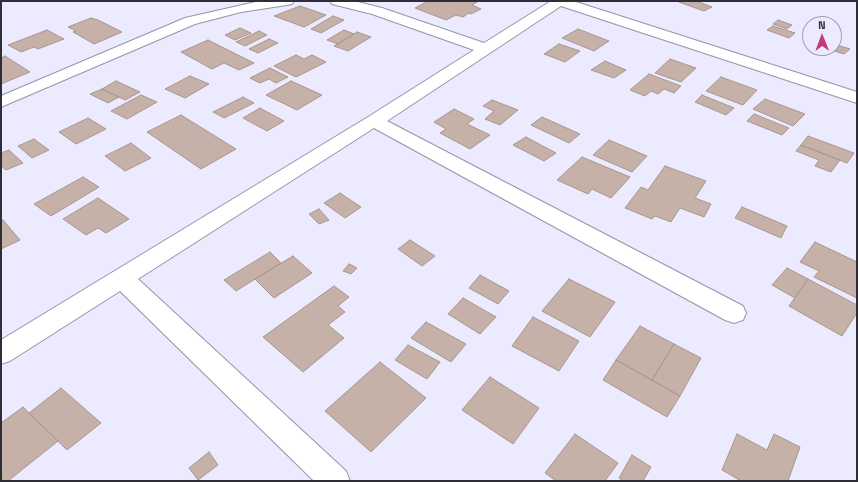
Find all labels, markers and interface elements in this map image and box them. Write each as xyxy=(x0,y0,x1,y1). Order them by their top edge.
north arrow xyxy=(802,16,842,56)
text: N xyxy=(818,18,826,32)

